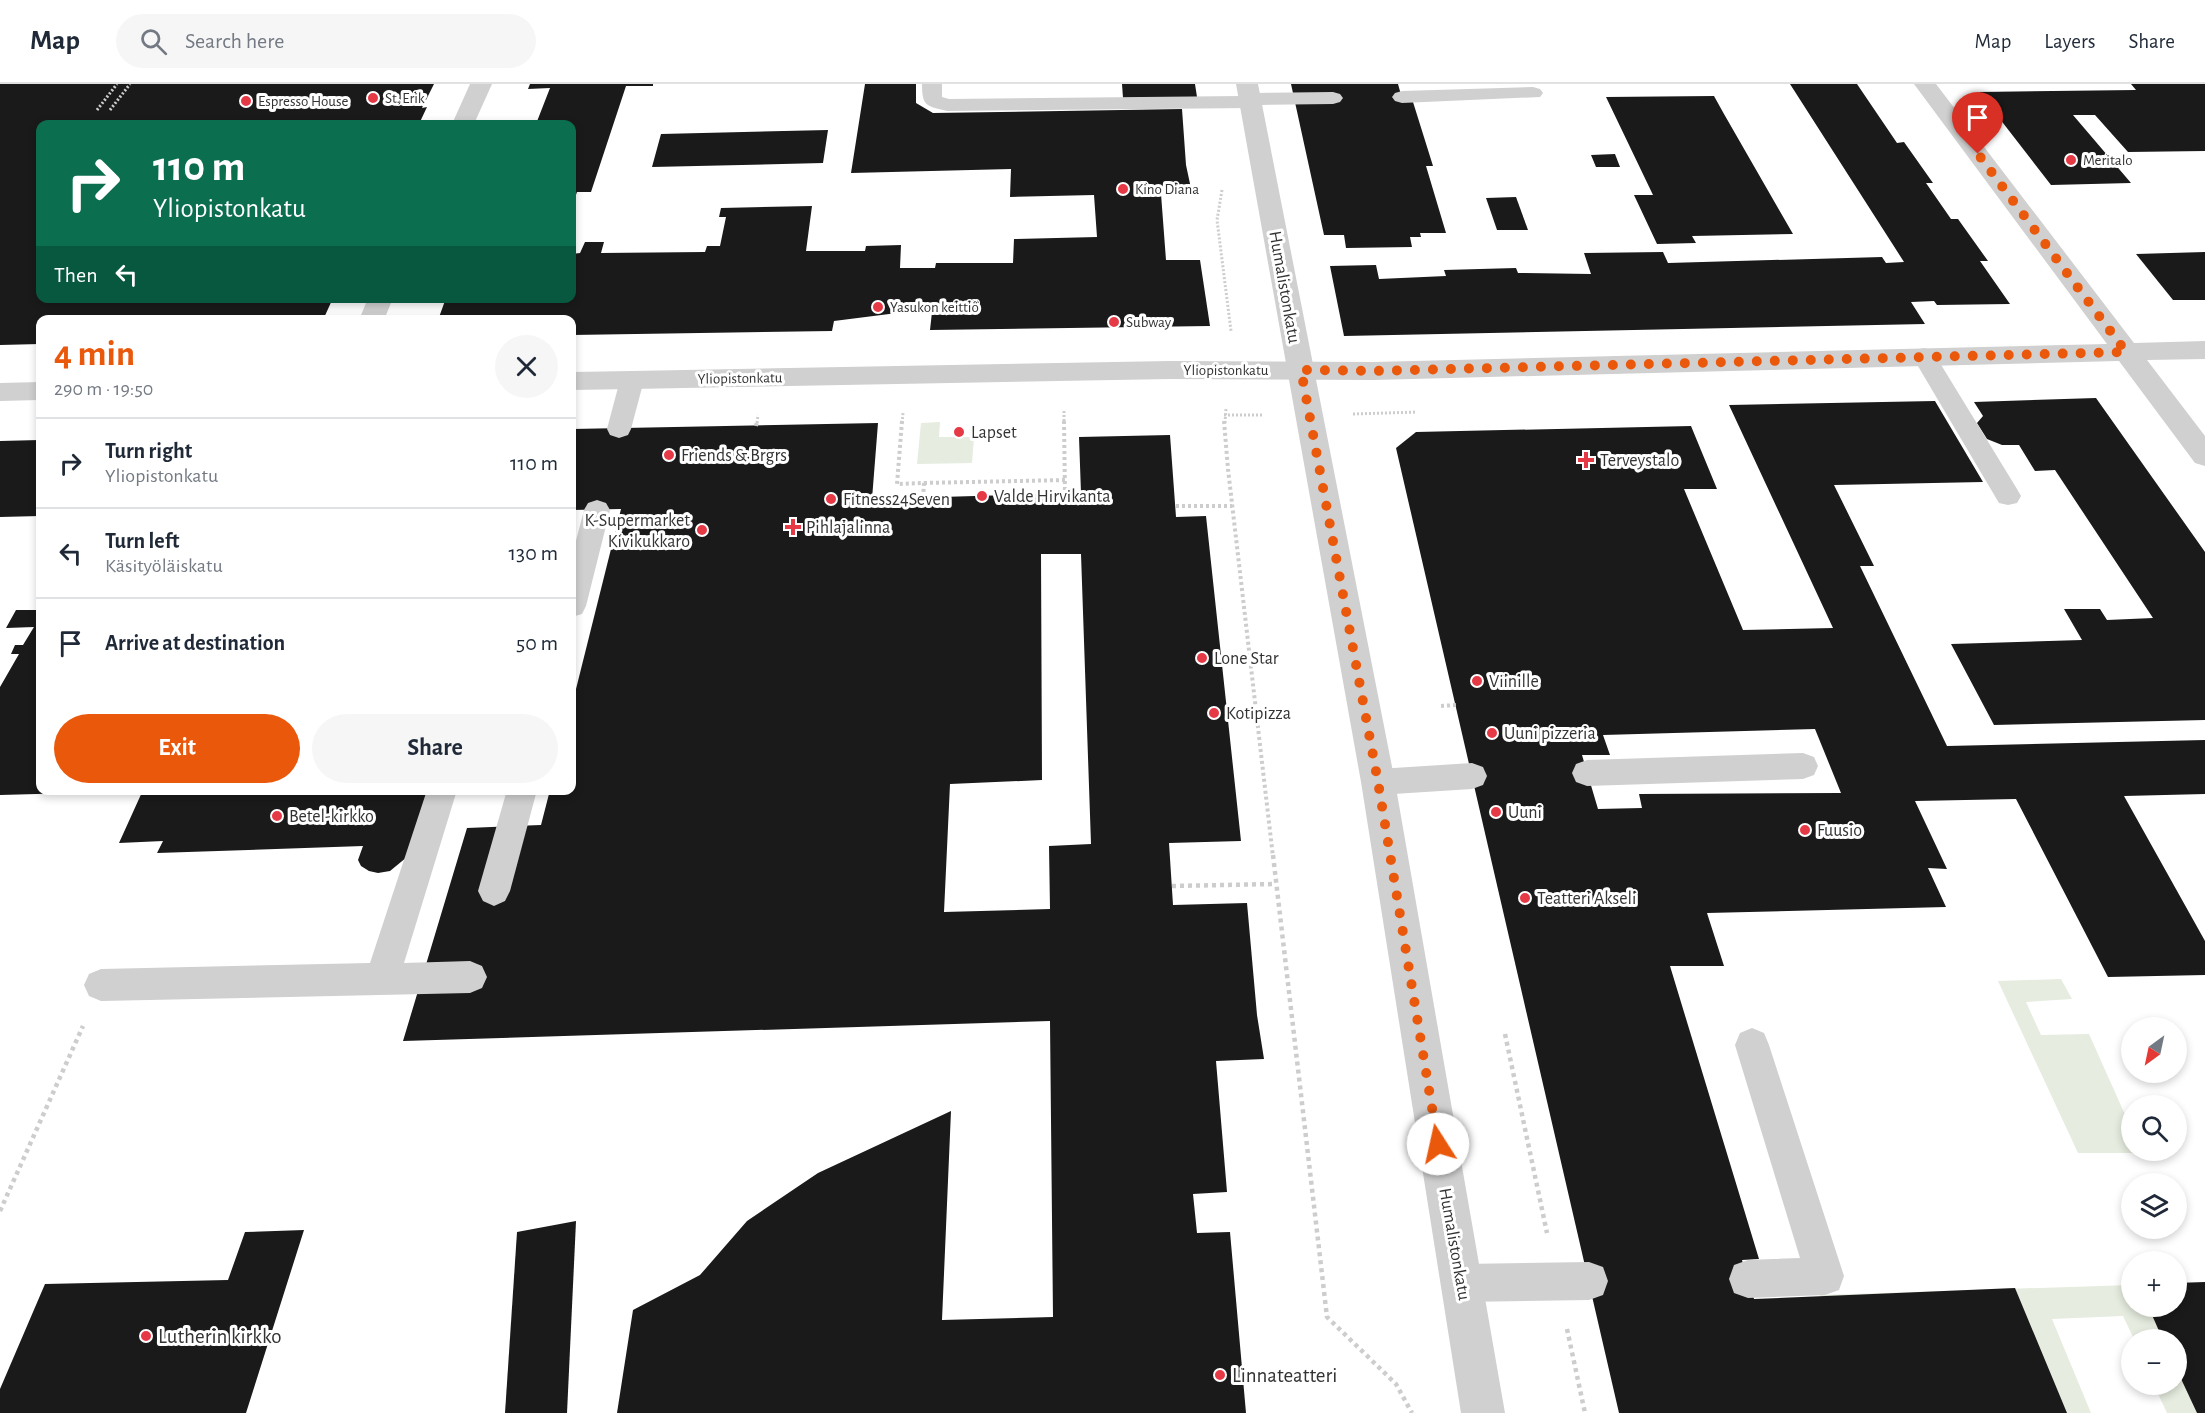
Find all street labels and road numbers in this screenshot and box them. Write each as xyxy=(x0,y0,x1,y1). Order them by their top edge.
street label: Humalistonkatu xyxy=(1265,230,1303,345)
street label: Yliopistonkatu xyxy=(1184,363,1269,378)
street label: Yliopistonkatu xyxy=(697,370,783,387)
street label: Humalistonkatu xyxy=(1435,1187,1473,1302)

